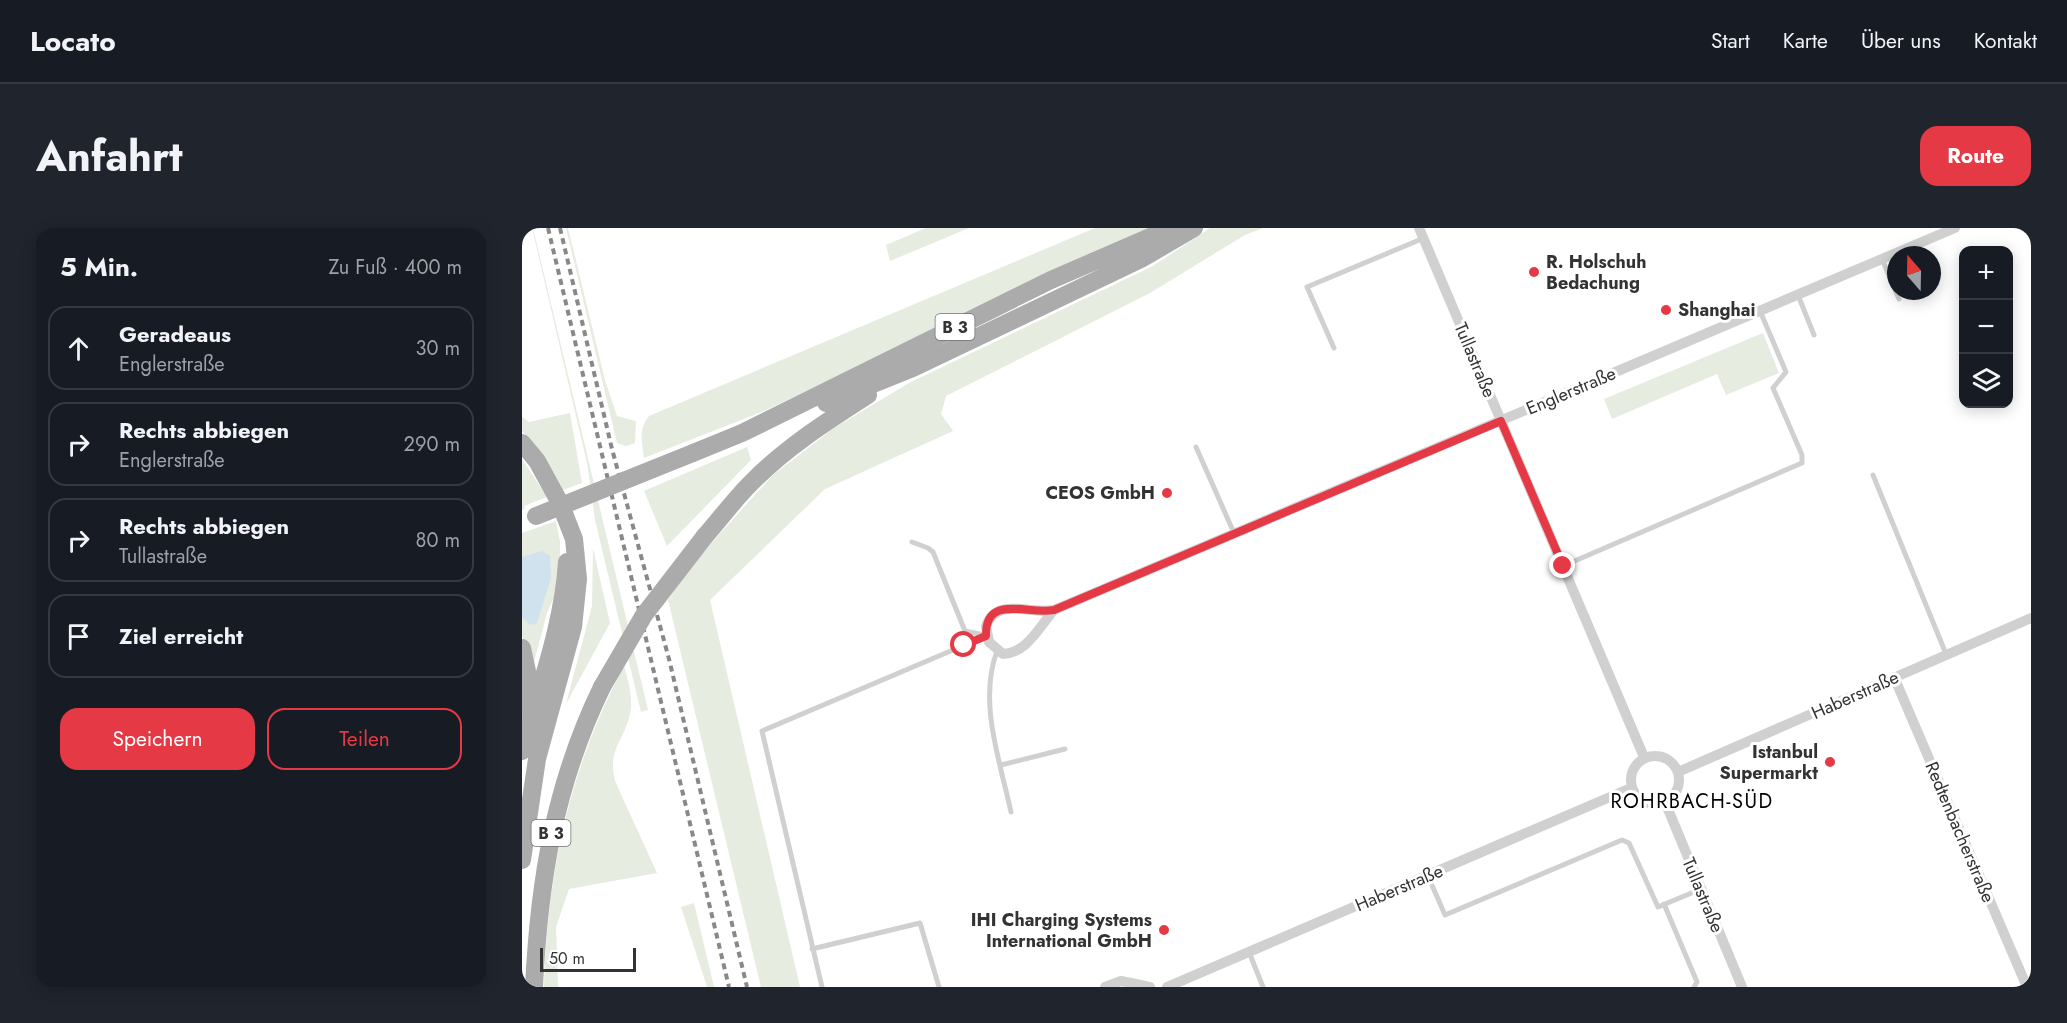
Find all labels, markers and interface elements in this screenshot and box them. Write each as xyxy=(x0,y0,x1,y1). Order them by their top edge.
text: Locato xyxy=(30,21,116,62)
text: Start xyxy=(1711,26,1750,56)
text: Karte xyxy=(1783,26,1828,56)
text: Über uns xyxy=(1861,26,1941,56)
text: Kontakt xyxy=(1974,26,2037,56)
text: Anfahrt xyxy=(36,126,183,187)
button: Route xyxy=(1920,126,2031,186)
north arrow xyxy=(1887,246,1941,300)
map controls xyxy=(1959,246,2013,408)
button: + xyxy=(1959,246,2013,300)
text: 5 Min. xyxy=(60,248,138,286)
place label: R. Holschuh Bedachung xyxy=(1546,249,1646,296)
text: Zu Fuß · 400 m xyxy=(329,253,462,282)
marker: R. Holschuh Bedachung xyxy=(1527,265,1541,279)
place label: Shanghai xyxy=(1678,297,1755,323)
button: − xyxy=(1959,300,2013,354)
marker: Shanghai xyxy=(1659,303,1673,317)
road number: B 3 xyxy=(936,314,974,340)
text: Geradeaus xyxy=(119,318,231,350)
street label: Tullastraße xyxy=(1448,318,1502,402)
icon: ahead xyxy=(62,332,95,365)
text: 30 m xyxy=(415,334,460,363)
text: Englerstraße xyxy=(119,350,225,379)
button: layers xyxy=(1959,354,2013,408)
street label: Englerstraße xyxy=(1522,360,1620,422)
text: Rechts abbiegen xyxy=(119,414,289,446)
icon: right xyxy=(62,428,95,461)
text: 290 m xyxy=(404,430,460,459)
text: Englerstraße xyxy=(119,446,225,475)
place label: CEOS GmbH xyxy=(1045,480,1155,506)
marker: CEOS GmbH xyxy=(1160,486,1174,500)
text: Rechts abbiegen xyxy=(119,510,289,542)
icon: right xyxy=(62,524,95,557)
text: 80 m xyxy=(415,526,460,555)
text: Tullastraße xyxy=(119,542,207,571)
route end xyxy=(1549,552,1575,578)
icon: arrive xyxy=(62,620,95,653)
text: Ziel erreicht xyxy=(119,620,243,652)
route start xyxy=(950,631,976,657)
street label: Haberstraße xyxy=(1807,664,1903,726)
button: Speichern xyxy=(60,708,255,770)
button: Teilen xyxy=(267,708,462,770)
place label: Istanbul Supermarkt xyxy=(1720,739,1818,786)
marker: Istanbul Supermarkt xyxy=(1823,755,1837,769)
street label: Redtenbacherstraße xyxy=(1919,757,2001,907)
district label: ROHRBACH-SÜD xyxy=(1610,787,1774,816)
road number: B 3 xyxy=(531,820,570,846)
street label: Tullastraße xyxy=(1676,853,1730,937)
street label: Haberstraße xyxy=(1351,858,1447,918)
place label: IHI Charging Systems International GmbH xyxy=(971,907,1152,954)
marker: IHI Charging Systems International GmbH xyxy=(1157,923,1171,937)
scale bar xyxy=(540,945,636,972)
text: 50 m xyxy=(549,947,585,970)

